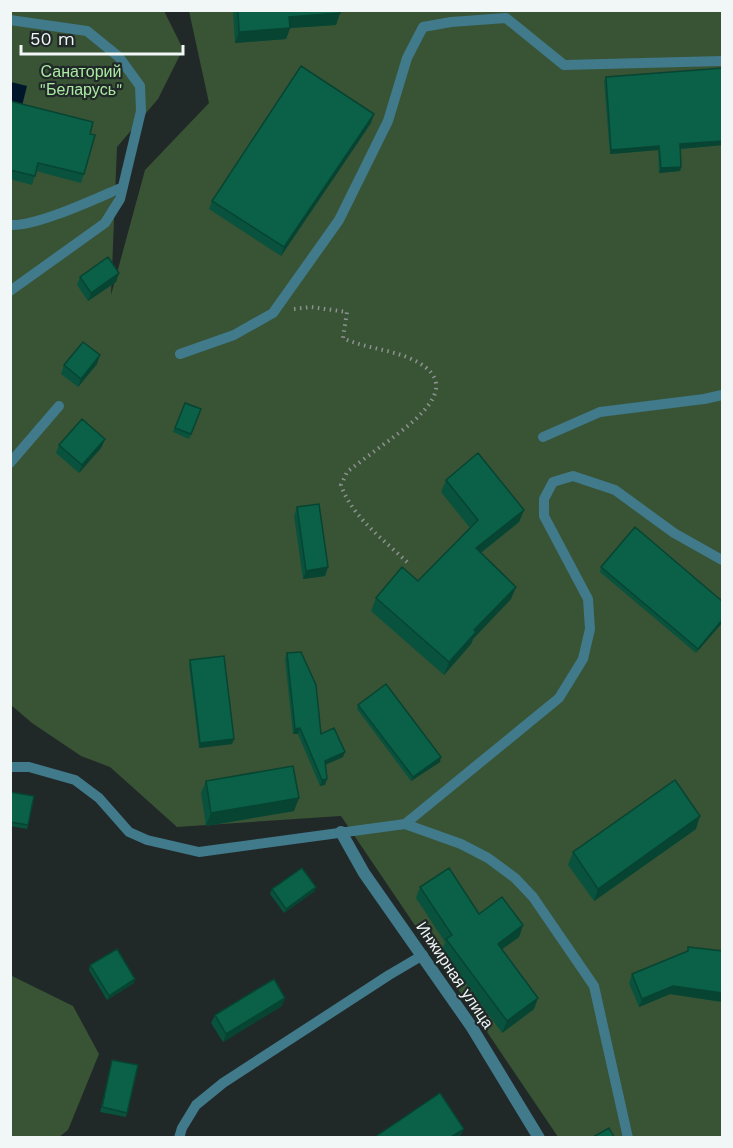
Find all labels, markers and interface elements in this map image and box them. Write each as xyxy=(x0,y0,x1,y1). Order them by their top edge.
scale bar xyxy=(21,18,183,56)
text: 50 m xyxy=(30,28,75,49)
park label: Санаторий "Беларусь" xyxy=(40,62,122,99)
street label: Инжирная улица xyxy=(412,918,498,1032)

